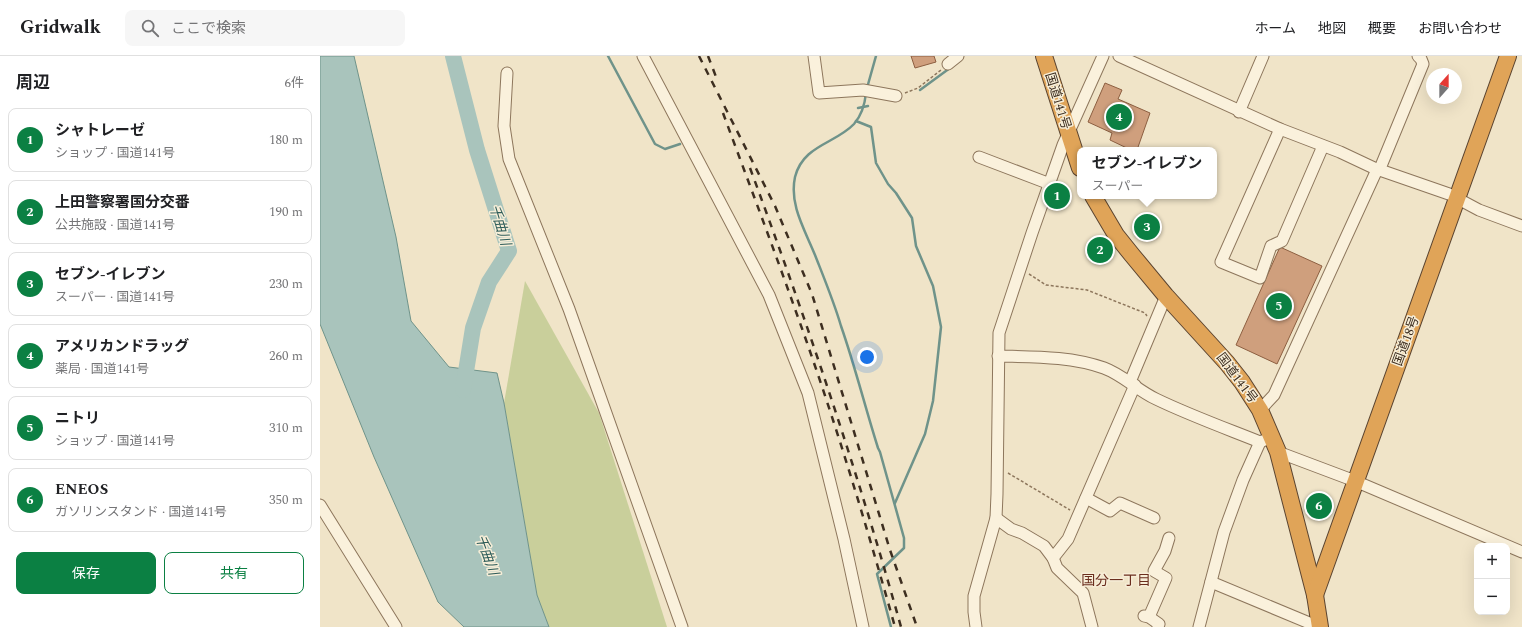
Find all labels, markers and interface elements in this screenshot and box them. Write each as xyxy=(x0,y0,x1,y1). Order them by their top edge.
search box xyxy=(125,10,405,46)
text: Gridwalk xyxy=(20,13,101,42)
icon: search xyxy=(139,17,161,39)
text: ここで検索 xyxy=(171,17,246,40)
text: ホーム xyxy=(1254,18,1296,39)
text: 地図 xyxy=(1318,18,1346,39)
text: 概要 xyxy=(1368,18,1396,39)
text: お問い合わせ xyxy=(1418,18,1502,39)
north arrow xyxy=(1426,68,1462,104)
text: 周辺 xyxy=(16,70,50,96)
street label: 国道141号 xyxy=(1040,70,1076,132)
text: 6件 xyxy=(284,73,304,93)
pin: 4 xyxy=(1106,102,1132,132)
text: シャトレーゼ xyxy=(55,119,145,142)
text: 1 xyxy=(26,130,34,150)
text: 180 m xyxy=(269,130,303,150)
text: ショップ · 国道141号 xyxy=(55,143,175,163)
popup xyxy=(1077,147,1217,199)
text: セブン-イレブン xyxy=(1092,152,1202,175)
text: スーパー xyxy=(1092,176,1144,196)
pin: 1 xyxy=(1044,181,1070,211)
text: 上田警察署国分交番 xyxy=(55,191,190,214)
text: 2 xyxy=(26,202,34,222)
text: 190 m xyxy=(269,202,303,222)
water label: 千曲川 xyxy=(484,202,517,250)
pin: 3 xyxy=(1134,212,1160,242)
text: 公共施設 · 国道141号 xyxy=(55,215,175,235)
pin: 2 xyxy=(1087,235,1113,265)
text: セブン-イレブン xyxy=(55,263,166,286)
text: 3 xyxy=(26,274,34,294)
text: 230 m xyxy=(269,274,303,294)
text: スーパー · 国道141号 xyxy=(55,287,175,307)
pin: 5 xyxy=(1266,291,1292,321)
street label: 国道18号 xyxy=(1388,313,1424,369)
text: アメリカンドラッグ xyxy=(55,335,189,358)
text: 4 xyxy=(26,346,34,366)
text: 260 m xyxy=(269,346,303,366)
your location xyxy=(857,347,877,367)
street label: 国道141号 xyxy=(1211,349,1263,407)
text: 薬局 · 国道141号 xyxy=(55,359,149,379)
text: ニトリ xyxy=(55,407,100,430)
text: 5 xyxy=(26,418,34,438)
text: 310 m xyxy=(269,418,303,438)
text: ショップ · 国道141号 xyxy=(55,431,175,451)
text: ENEOS xyxy=(55,478,108,501)
text: 6 xyxy=(26,490,34,510)
text: 350 m xyxy=(269,490,303,510)
pin: 6 xyxy=(1306,491,1332,521)
text: ガソリンスタンド · 国道141号 xyxy=(55,502,227,522)
water label: 千曲川 xyxy=(470,532,505,580)
map controls xyxy=(1474,543,1510,615)
button: + xyxy=(1474,543,1510,579)
button: 保存 xyxy=(16,552,156,594)
button: 共有 xyxy=(164,552,304,594)
district label: 国分一丁目 xyxy=(1081,570,1151,591)
button: − xyxy=(1474,579,1510,615)

